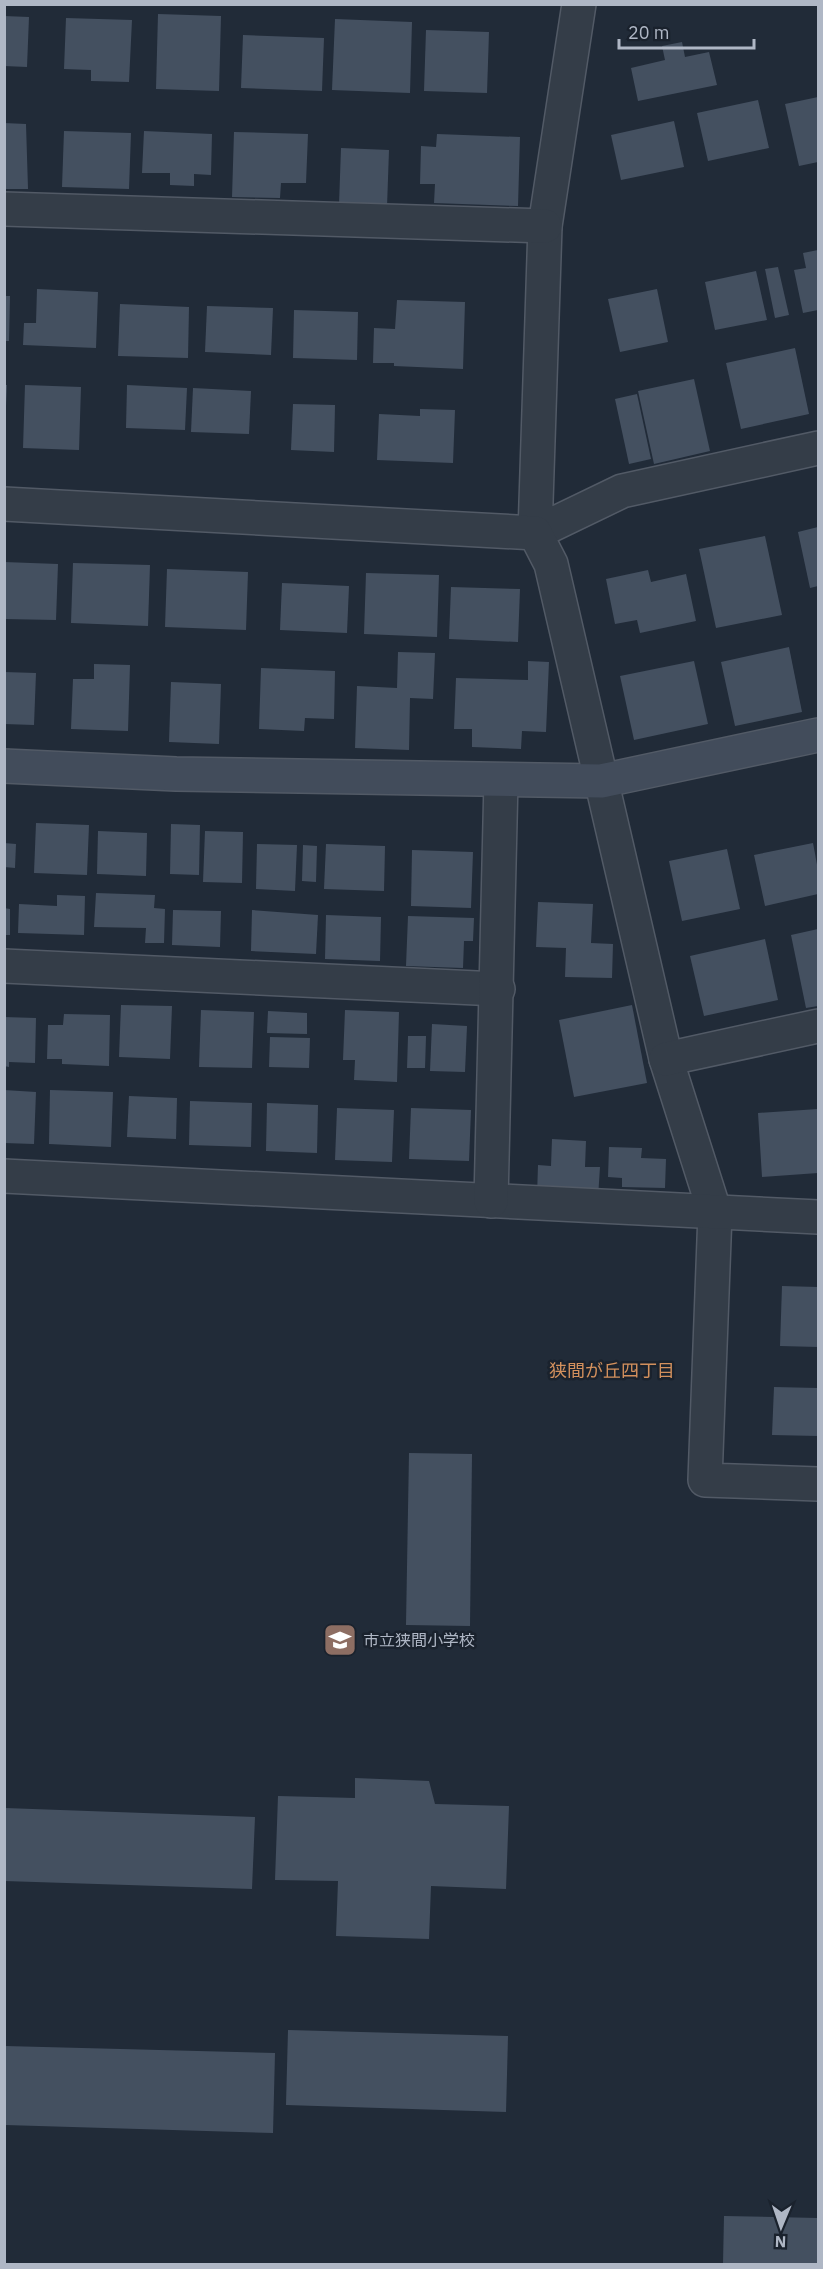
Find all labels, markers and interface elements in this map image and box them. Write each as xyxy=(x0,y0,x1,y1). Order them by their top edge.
scale bar xyxy=(619,12,754,50)
text: 20 m xyxy=(628,21,670,44)
district label: 狭間が丘四丁目 xyxy=(549,1359,675,1382)
school or university icon: 市立狭間小学校 xyxy=(322,1622,358,1658)
place label: 市立狭間小学校 xyxy=(363,1630,475,1650)
north arrow xyxy=(751,2197,811,2257)
text: N xyxy=(774,2232,787,2252)

